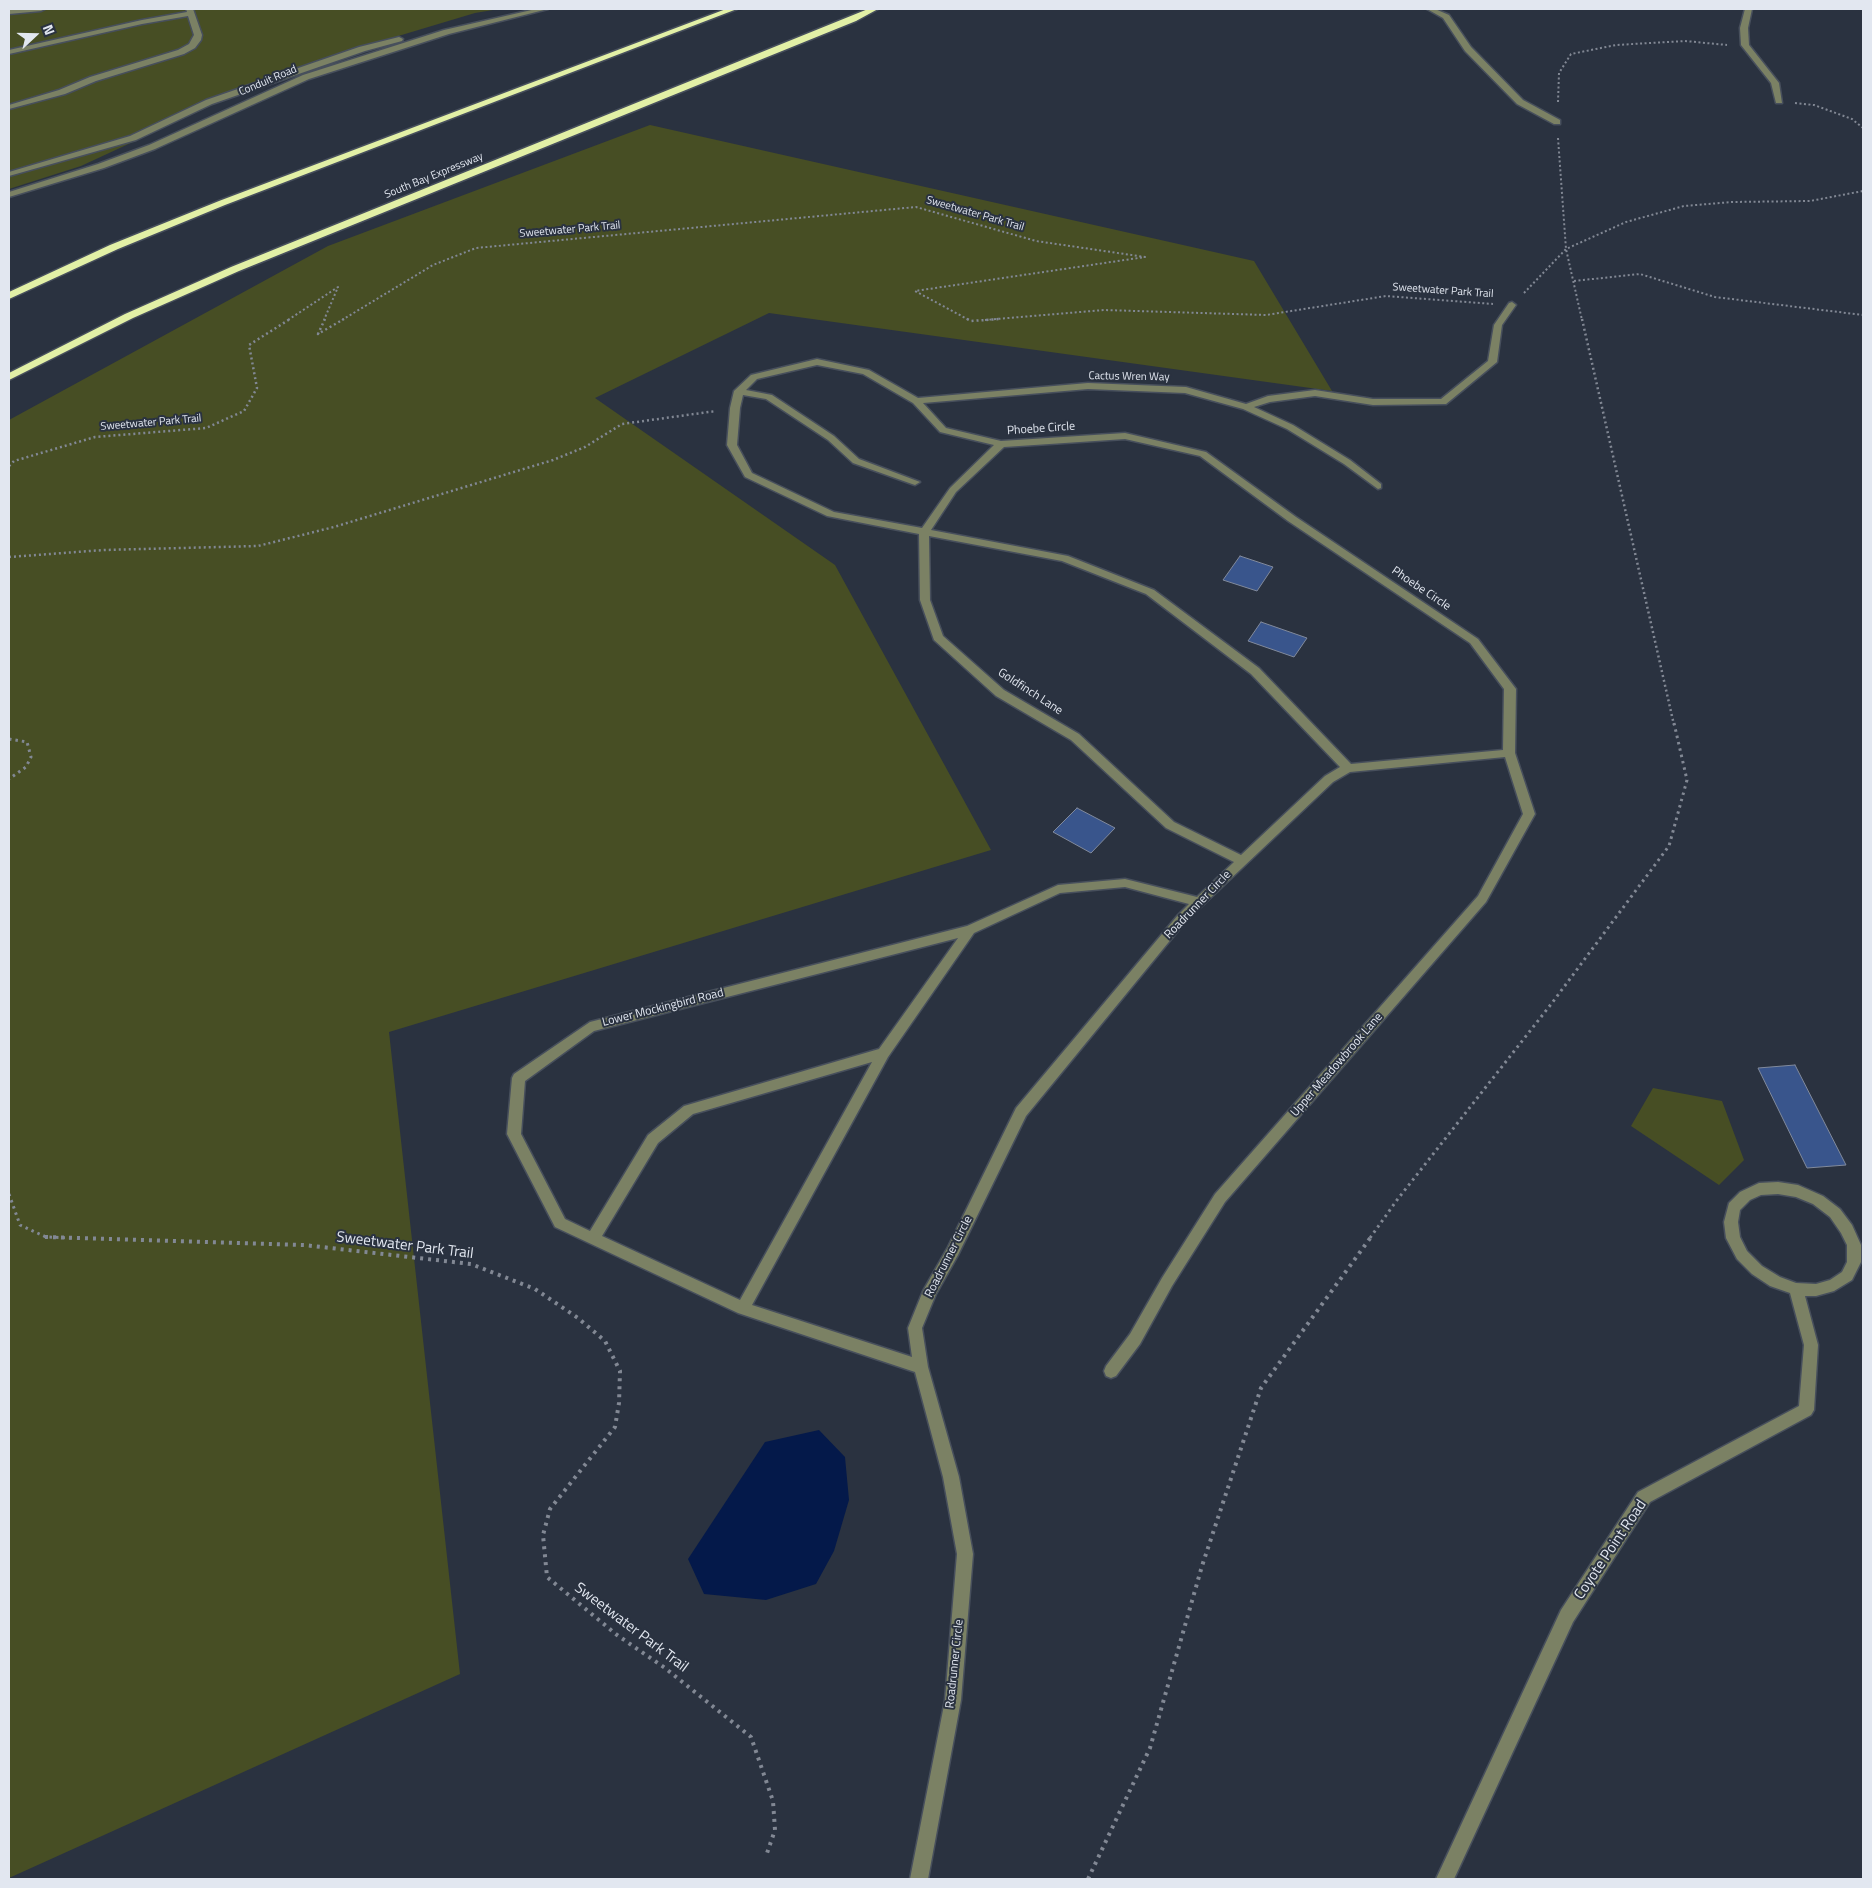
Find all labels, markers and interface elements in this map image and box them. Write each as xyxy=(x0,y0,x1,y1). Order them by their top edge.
north arrow xyxy=(10,10,60,60)
text: N xyxy=(38,21,61,38)
street label: Conduit Road xyxy=(237,63,299,99)
street label: South Bay Expressway xyxy=(383,150,485,202)
street label: Sweetwater Park Trail xyxy=(925,194,1025,234)
street label: Sweetwater Park Trail xyxy=(519,219,621,241)
street label: Sweetwater Park Trail xyxy=(1392,281,1494,301)
street label: Cactus Wren Way xyxy=(1088,370,1170,384)
street label: Sweetwater Park Trail xyxy=(100,412,202,434)
street label: Phoebe Circle xyxy=(1006,419,1076,439)
street label: Phoebe Circle xyxy=(1389,564,1453,614)
street label: Goldfinch Lane xyxy=(995,666,1065,718)
street label: Roadrunner Circle xyxy=(1162,868,1234,942)
street label: Lower Mockingbird Road xyxy=(601,986,725,1030)
street label: Upper Meadowbrook Lane xyxy=(1288,1010,1386,1120)
street label: Roadrunner Circle xyxy=(922,1214,976,1300)
street label: Sweetwater Park Trail xyxy=(335,1229,475,1263)
street label: Coyote Point Road xyxy=(1571,1497,1651,1603)
street label: Sweetwater Park Trail xyxy=(570,1579,692,1677)
street label: Roadrunner Circle xyxy=(943,1619,967,1709)

